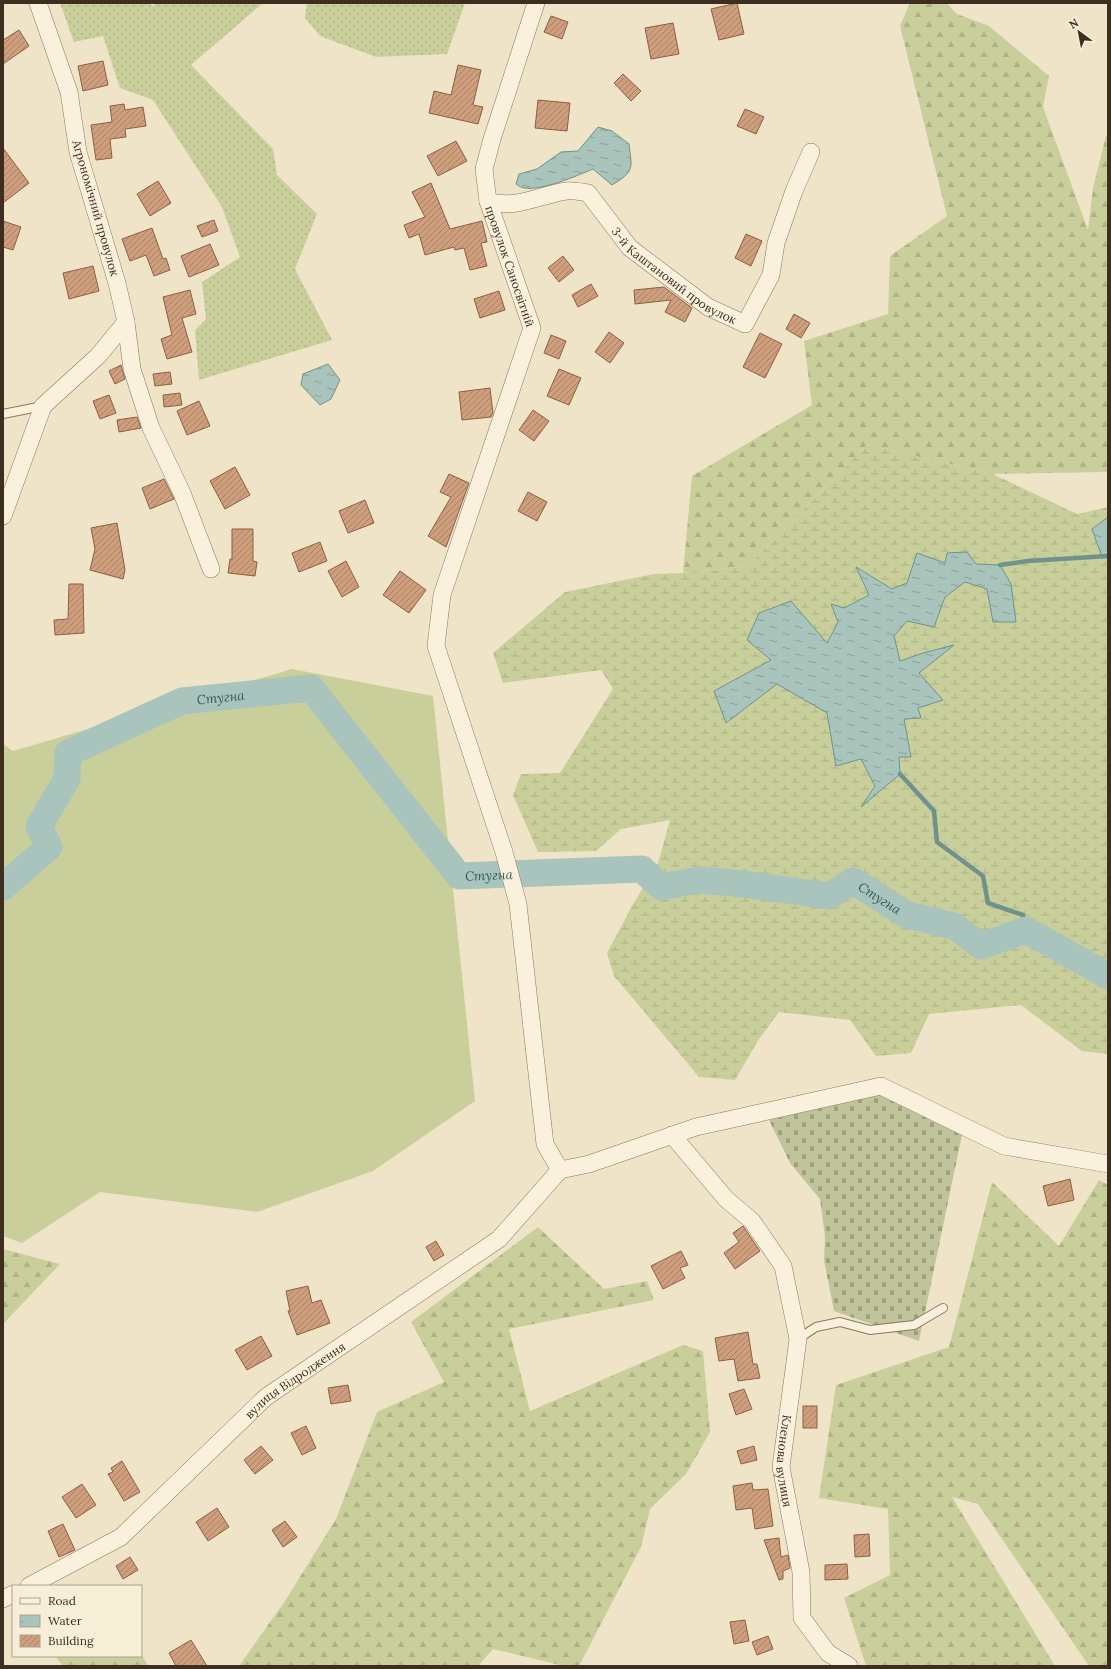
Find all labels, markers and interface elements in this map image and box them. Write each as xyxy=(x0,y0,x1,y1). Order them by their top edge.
north arrow xyxy=(1059,12,1099,52)
text: N xyxy=(1066,15,1081,32)
street label: Агрономічний провулок xyxy=(69,137,123,278)
street label: провулок Саносвітній xyxy=(483,203,538,329)
street label: 3-й Каштановий провулок xyxy=(609,224,740,327)
water label: Стугна xyxy=(196,686,246,708)
water label: Стугна xyxy=(465,865,514,884)
water label: Стугна xyxy=(855,878,905,918)
street label: вулиця Відродження xyxy=(241,1338,348,1421)
street label: Кленова вулиця xyxy=(774,1414,796,1508)
legend xyxy=(12,1585,142,1657)
text: Road xyxy=(48,1593,76,1608)
text: Water xyxy=(48,1613,83,1628)
text: Building xyxy=(48,1633,94,1648)

